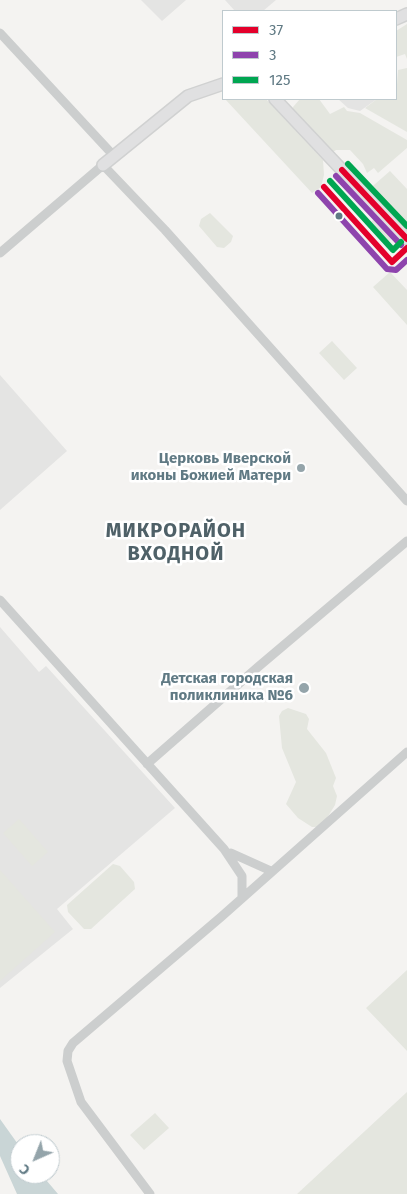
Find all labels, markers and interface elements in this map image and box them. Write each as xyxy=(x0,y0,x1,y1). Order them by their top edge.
legend xyxy=(222,10,397,100)
text: 37 xyxy=(269,21,283,39)
text: 3 xyxy=(269,46,277,64)
text: 125 xyxy=(269,71,290,89)
unlabelled marker xyxy=(334,211,344,221)
place label: Церковь Иверской иконы Божией Матери xyxy=(131,450,291,485)
marker: Церковь Иверской иконы Божией Матери xyxy=(295,462,307,474)
district label: МИКРОРАЙОН ВХОДНОЙ xyxy=(105,519,247,566)
place label: Детская городская поликлиника №6 xyxy=(161,670,293,705)
marker: Детская городская поликлиника №6 xyxy=(297,681,311,695)
north arrow xyxy=(10,1134,60,1184)
text: С xyxy=(16,1161,34,1178)

